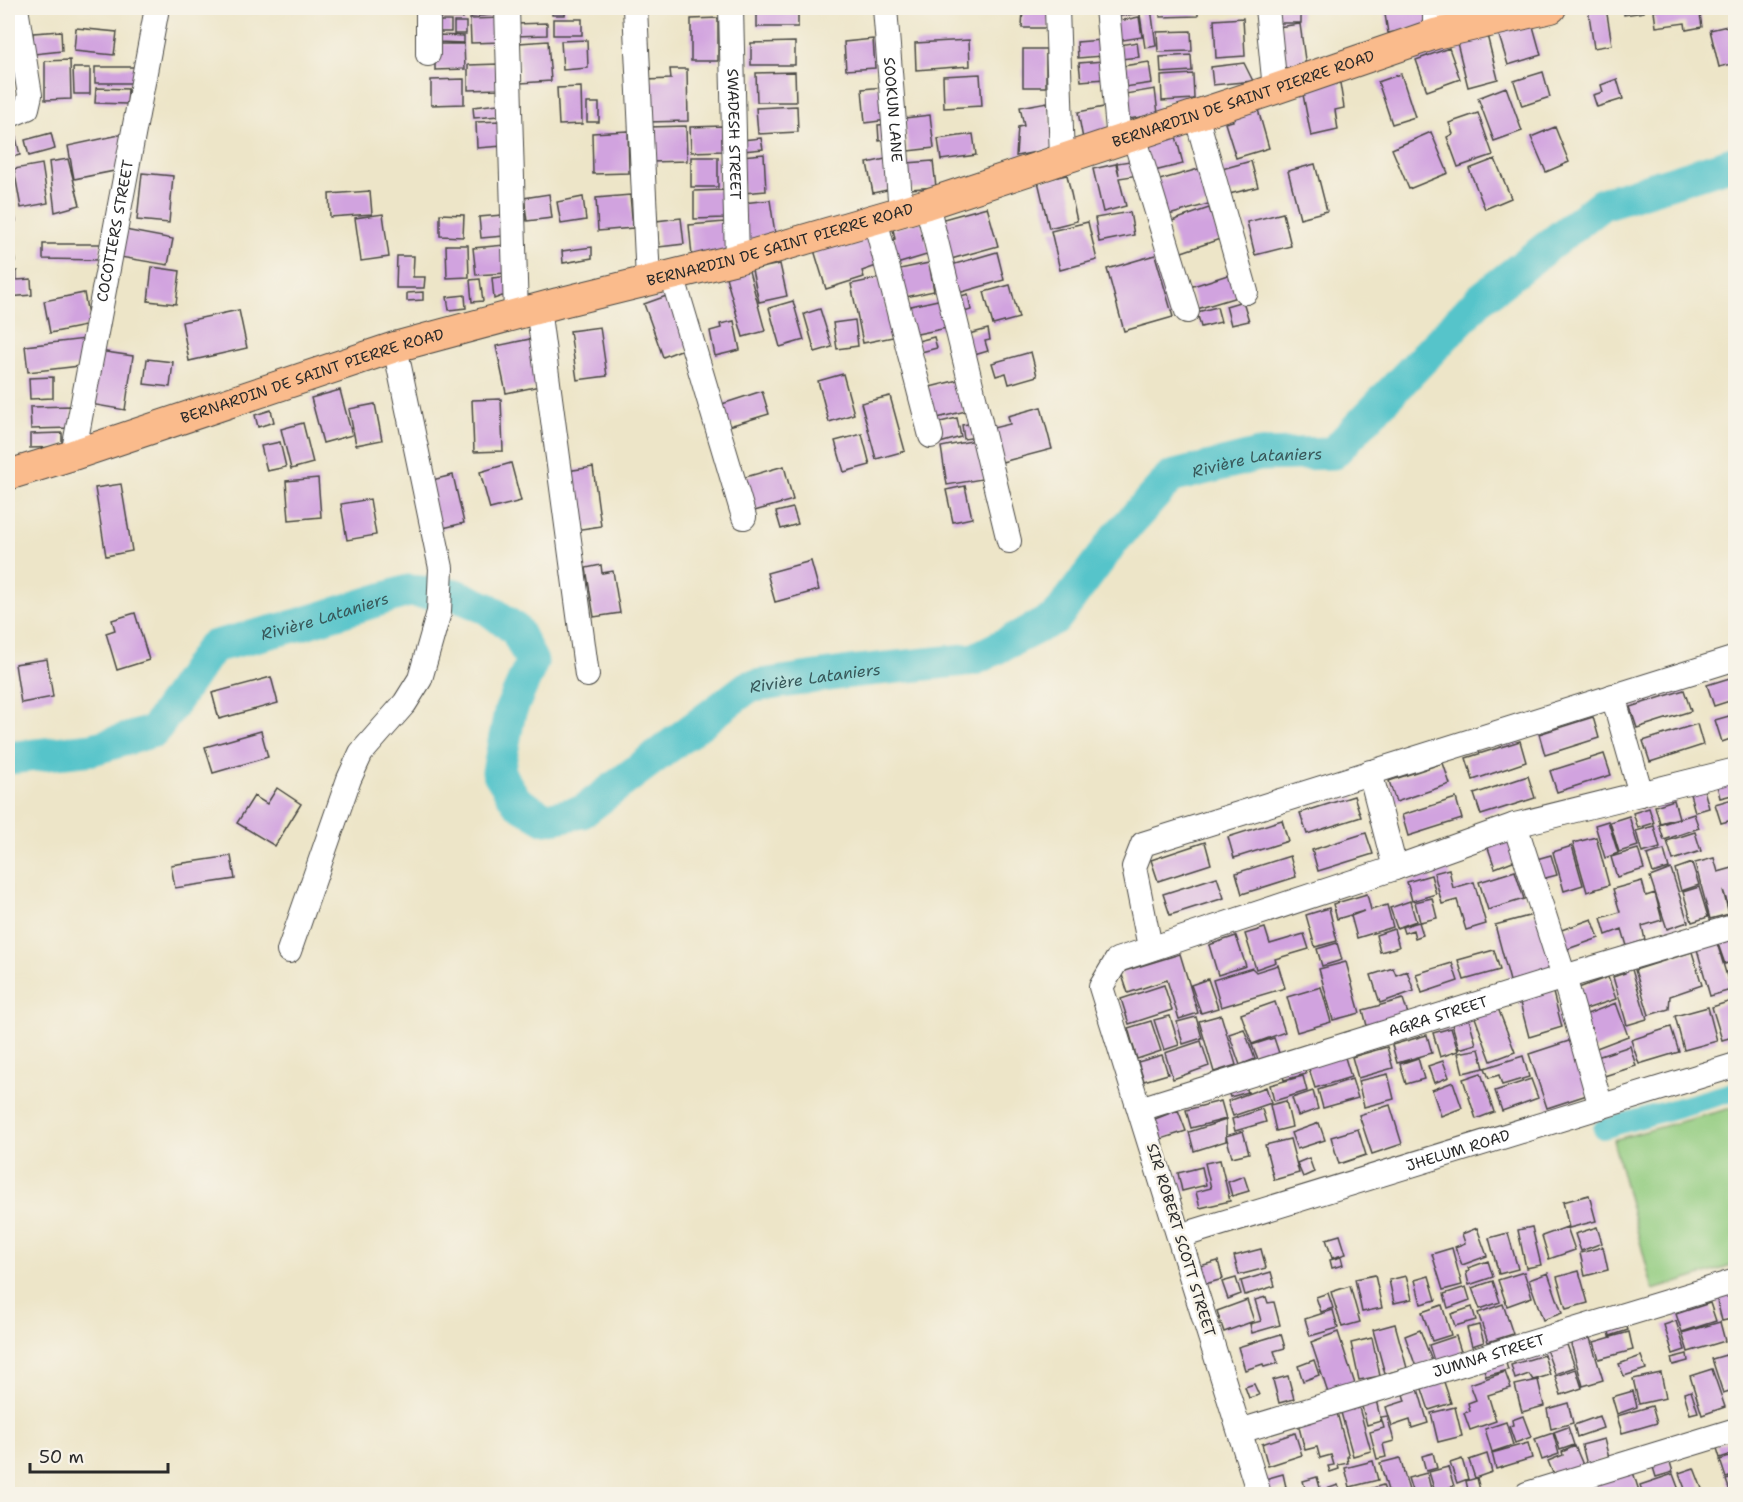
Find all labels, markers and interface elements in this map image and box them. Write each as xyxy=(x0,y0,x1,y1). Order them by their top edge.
street label: BERNARDIN DE SAINT PIERRE ROAD xyxy=(1110,45,1377,152)
street label: SOOKUN LANE xyxy=(879,56,907,163)
street label: SWADESH STREET xyxy=(722,68,746,200)
street label: COCOTIERS STREET xyxy=(92,158,138,304)
street label: BERNARDIN DE SAINT PIERRE ROAD xyxy=(645,198,916,291)
street label: BERNARDIN DE SAINT PIERRE ROAD xyxy=(178,324,446,428)
water label: Rivière Lataniers xyxy=(1190,443,1323,482)
water label: Rivière Lataniers xyxy=(259,588,391,645)
water label: Rivière Lataniers xyxy=(748,659,882,698)
street label: AGRA STREET xyxy=(1386,991,1490,1041)
street label: JHELUM ROAD xyxy=(1404,1125,1513,1176)
street label: SIR ROBERT SCOTT STREET xyxy=(1142,1141,1220,1339)
street label: JUMNA STREET xyxy=(1430,1329,1547,1382)
scale bar xyxy=(30,1436,168,1474)
text: 50 m xyxy=(39,1445,84,1469)

